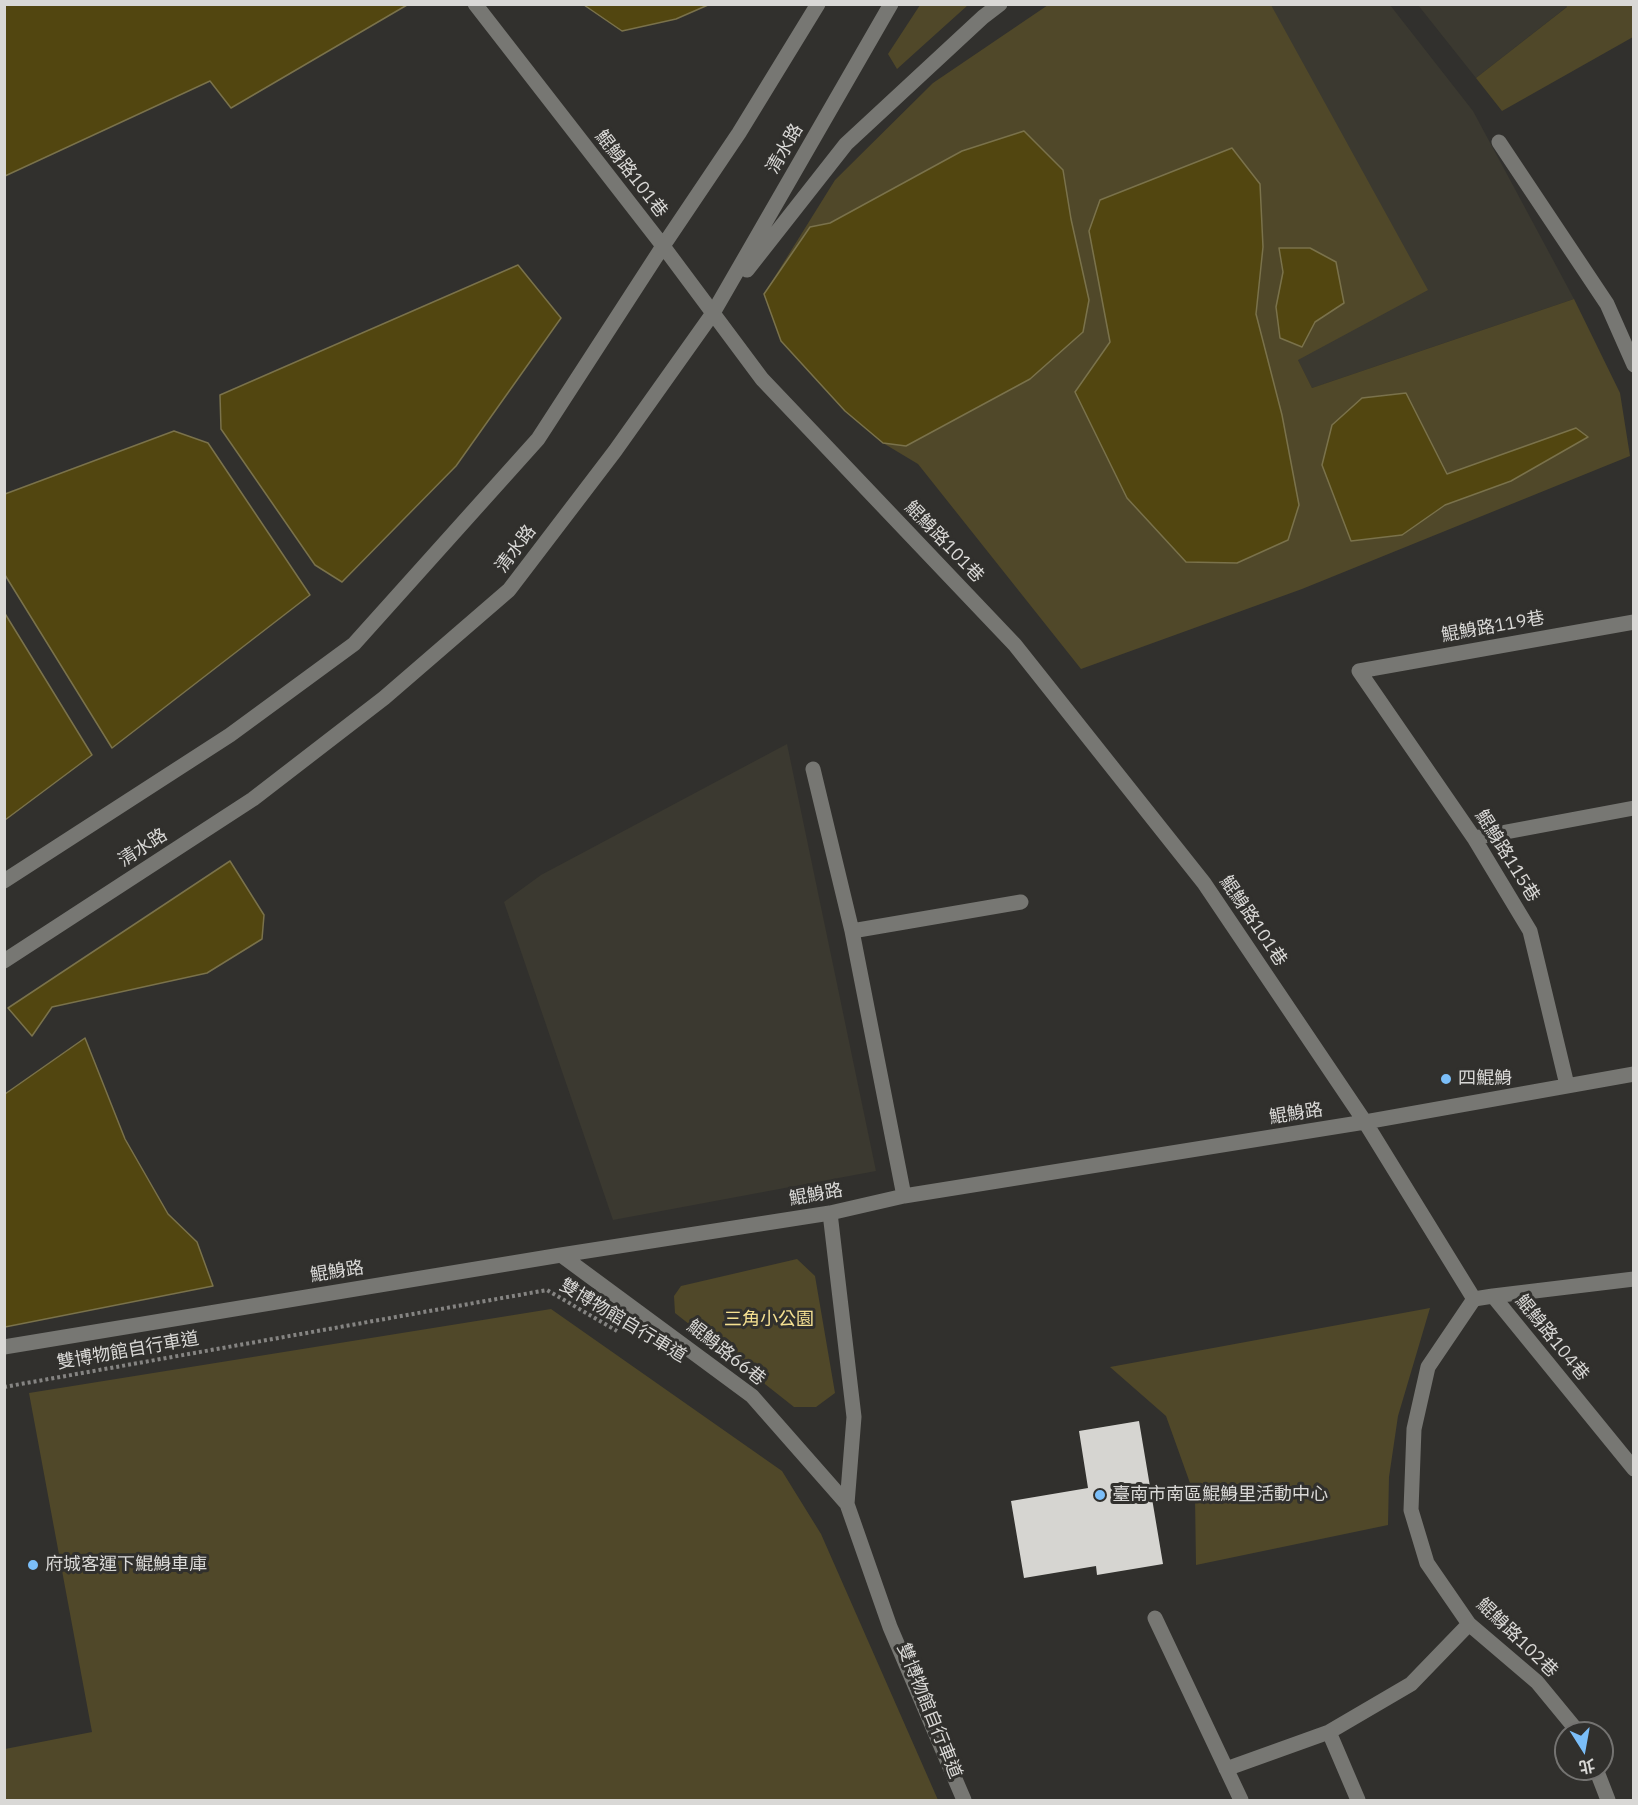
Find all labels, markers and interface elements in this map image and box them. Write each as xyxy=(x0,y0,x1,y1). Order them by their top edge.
street label: 清水路 xyxy=(762,120,808,178)
street label: 鯤鯓路101巷 xyxy=(590,126,672,222)
street label: 鯤鯓路101巷 xyxy=(900,497,988,587)
street label: 清水路 xyxy=(491,521,541,577)
street label: 鯤鯓路119巷 xyxy=(1440,607,1546,647)
street label: 鯤鯓路115巷 xyxy=(1470,806,1544,906)
street label: 清水路 xyxy=(114,824,172,872)
street label: 鯤鯓路101巷 xyxy=(1215,872,1291,970)
place label: 四鯤鯓 xyxy=(1458,1068,1512,1090)
marker: 四鯤鯓 xyxy=(1439,1072,1453,1086)
street label: 鯤鯓路 xyxy=(1268,1099,1324,1129)
street label: 鯤鯓路 xyxy=(788,1180,844,1210)
street label: 鯤鯓路 xyxy=(309,1257,365,1287)
street label: 雙博物館自行車道 xyxy=(556,1275,690,1367)
street label: 鯤鯓路104巷 xyxy=(1511,1291,1593,1385)
park label: 三角小公園 xyxy=(724,1309,814,1331)
street label: 鯤鯓路66巷 xyxy=(682,1316,770,1390)
street label: 雙博物館自行車道 xyxy=(55,1328,201,1374)
place label: 臺南市南區鯤鯓里活動中心 xyxy=(1112,1484,1328,1506)
marker: 臺南市南區鯤鯓里活動中心 xyxy=(1093,1488,1107,1502)
place label: 府城客運下鯤鯓車庫 xyxy=(45,1554,207,1576)
marker: 府城客運下鯤鯓車庫 xyxy=(26,1558,40,1572)
street label: 鯤鯓路102巷 xyxy=(1472,1594,1562,1682)
street label: 雙博物館自行車道 xyxy=(892,1640,966,1782)
north arrow xyxy=(1554,1721,1614,1781)
text: 北 xyxy=(1577,1755,1597,1778)

